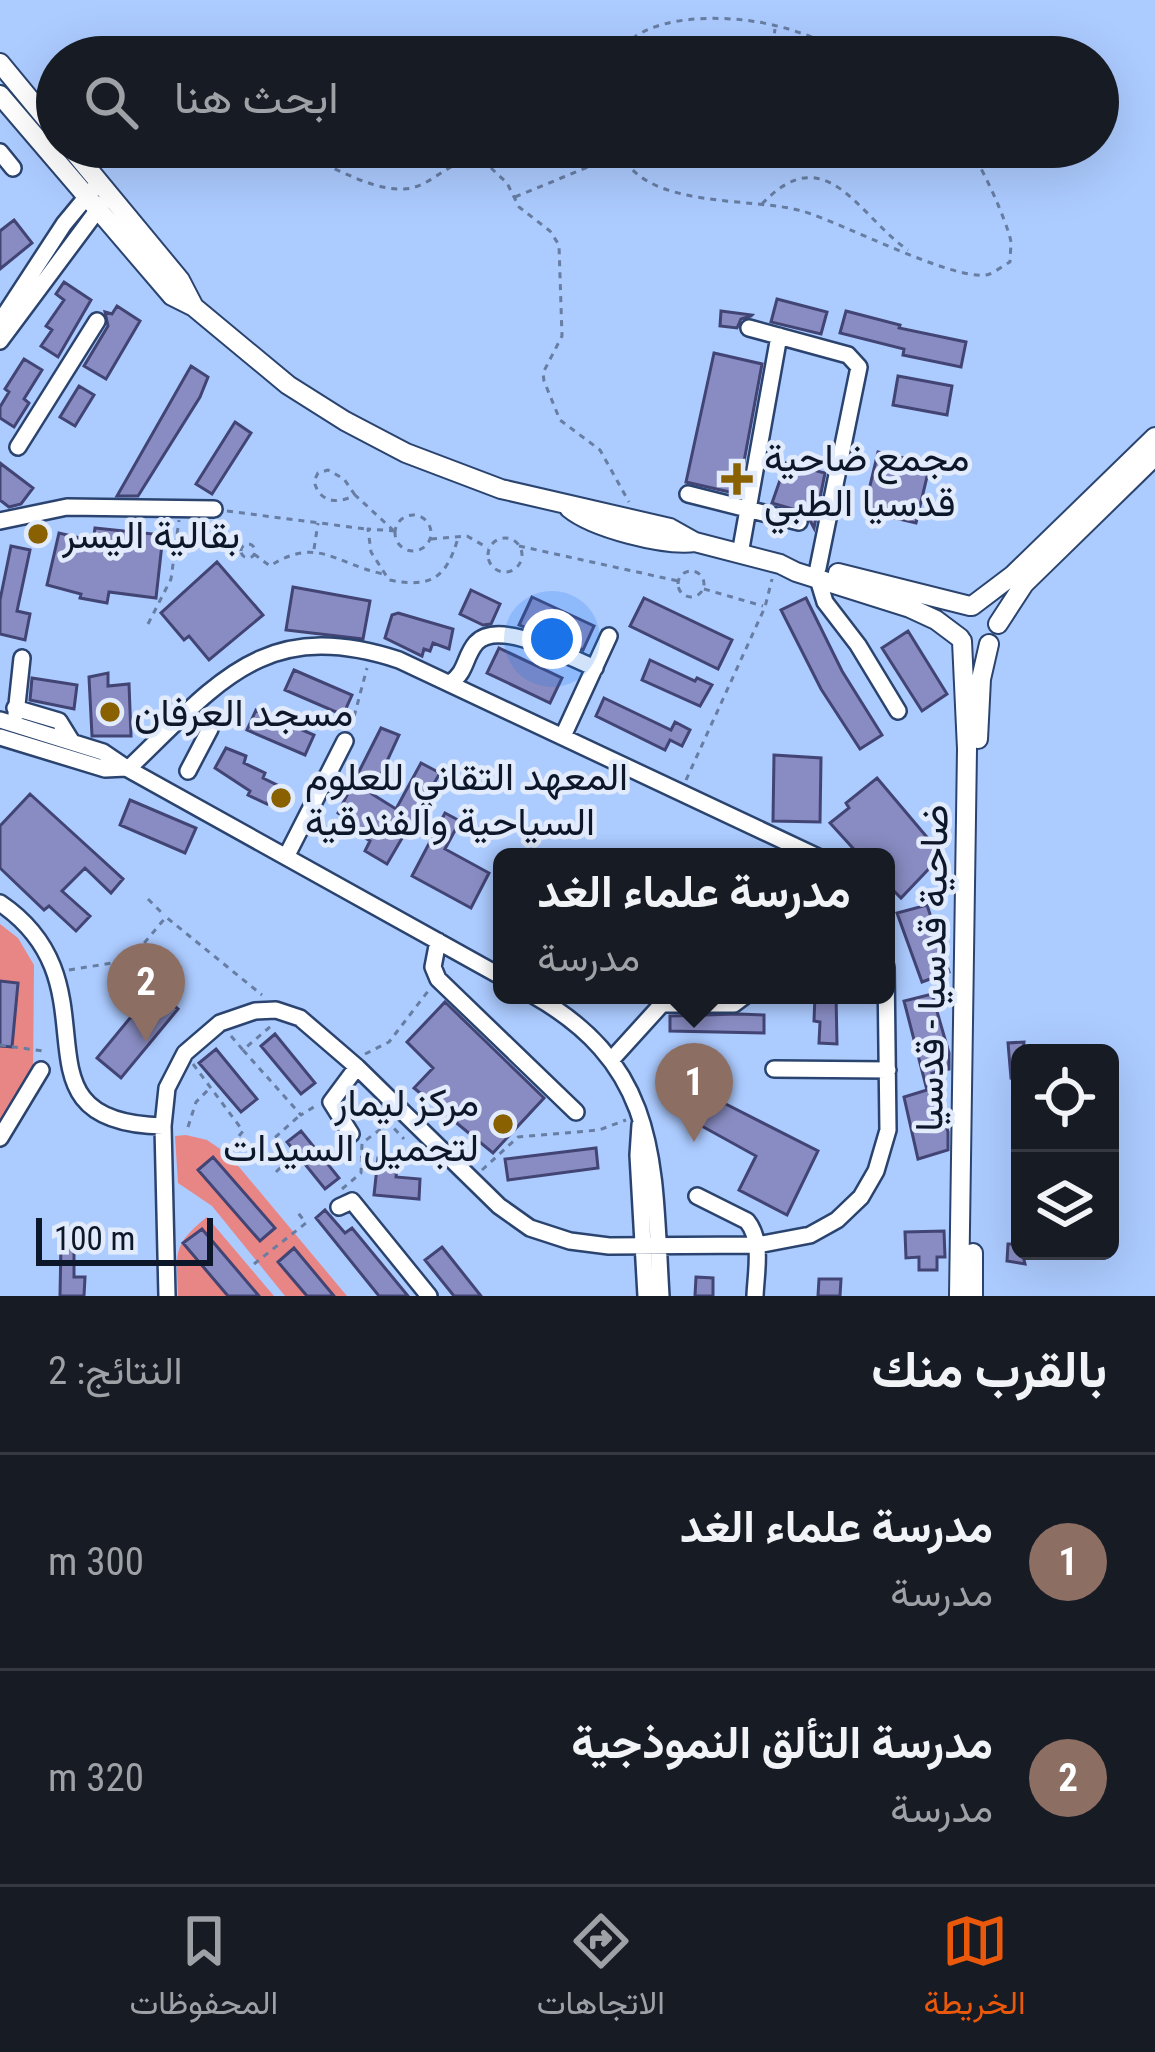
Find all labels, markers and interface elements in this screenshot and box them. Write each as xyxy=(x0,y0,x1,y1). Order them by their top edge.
search box xyxy=(36,36,1119,168)
icon: search xyxy=(78,69,144,135)
text: ابحث هنا xyxy=(174,71,339,124)
place label: مجمع ضاحية قدسيا الطبي xyxy=(764,435,969,534)
marker: مجمع ضاحية قدسيا الطبي xyxy=(721,463,753,495)
place label: بقالية اليسر xyxy=(61,512,240,559)
marker: بقالية اليسر xyxy=(25,521,51,547)
your location xyxy=(522,609,582,669)
place label: مسجد العرفان xyxy=(134,690,353,737)
marker: مسجد العرفان xyxy=(97,699,123,725)
place label: المعهد التقاني للعلوم السياحية والفندقية xyxy=(305,754,628,846)
marker: المعهد التقاني للعلوم السياحية والفندقية xyxy=(268,785,294,811)
street label: ضاحية قدسيا - قدسيا xyxy=(906,804,958,1132)
popup xyxy=(493,848,895,1004)
text: مدرسة علماء الغد xyxy=(537,865,851,918)
text: مدرسة xyxy=(537,935,640,981)
pin: 2 xyxy=(107,943,185,1042)
pin: 1 xyxy=(655,1043,733,1142)
map controls xyxy=(1011,1044,1119,1260)
button: locate xyxy=(1011,1044,1119,1152)
place label: مركز ليمار لتجميل السيدات xyxy=(223,1080,479,1171)
marker: مركز ليمار لتجميل السيدات xyxy=(490,1111,516,1137)
button: layers xyxy=(1011,1152,1119,1260)
scale bar xyxy=(36,1212,213,1265)
text: 100 m xyxy=(54,1219,135,1258)
text: بالقرب منك xyxy=(871,1340,1107,1399)
text: النتائج: 2 xyxy=(48,1348,183,1394)
text: مدرسة علماء الغد xyxy=(680,1500,993,1553)
text: 300 m xyxy=(48,1539,144,1585)
text: 1 xyxy=(1058,1539,1078,1585)
text: مدرسة xyxy=(890,1570,993,1616)
text: مدرسة التألق النموذجية xyxy=(571,1716,993,1769)
text: 320 m xyxy=(48,1755,144,1801)
text: 2 xyxy=(1058,1755,1078,1801)
text: مدرسة xyxy=(890,1786,993,1832)
tab: المحفوظات xyxy=(129,1908,278,2032)
tab: الاتجاهات xyxy=(537,1908,665,2032)
tab: الخريطة xyxy=(924,1908,1026,2032)

